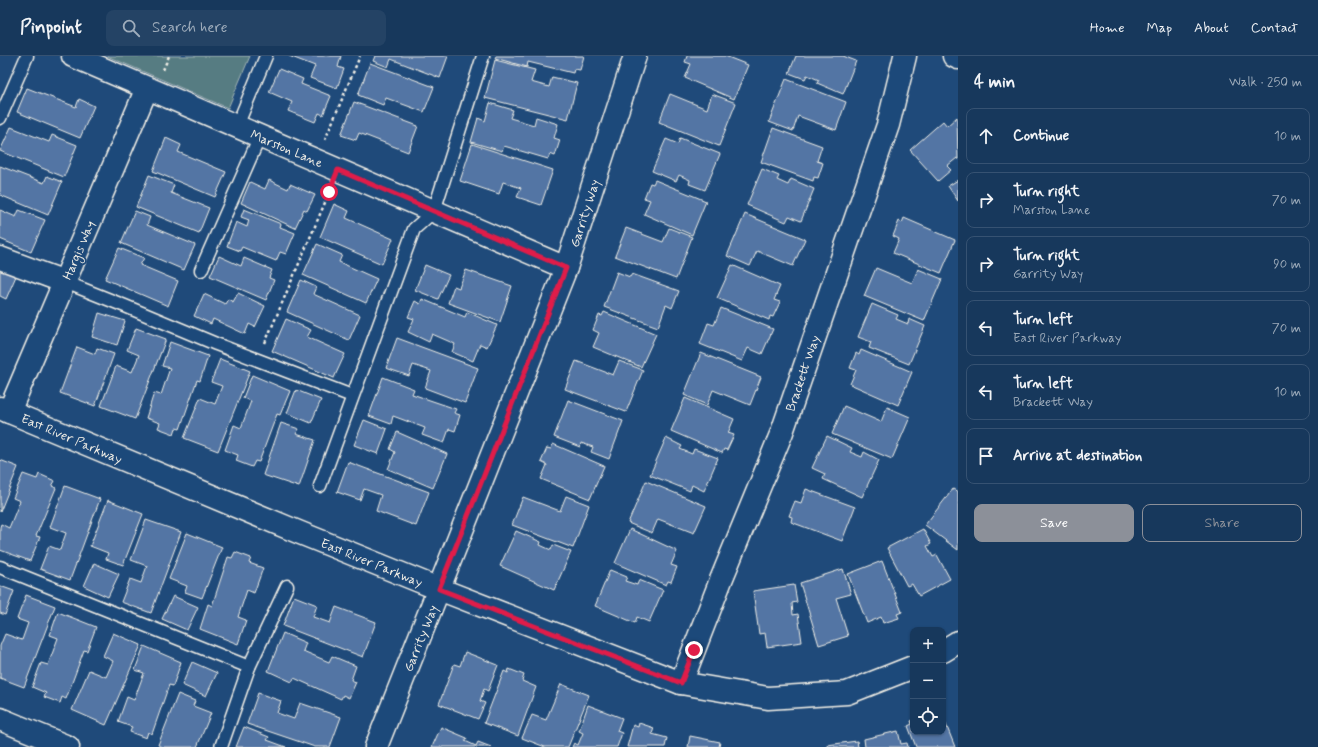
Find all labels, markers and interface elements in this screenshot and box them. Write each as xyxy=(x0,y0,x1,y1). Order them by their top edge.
search box xyxy=(106,10,386,46)
text: Pinpoint xyxy=(20,15,82,40)
icon: search xyxy=(120,17,142,39)
text: Search here xyxy=(152,18,228,38)
text: Home xyxy=(1090,19,1124,37)
text: Map xyxy=(1146,19,1172,37)
text: About xyxy=(1194,19,1229,37)
text: Contact xyxy=(1251,19,1298,37)
text: 4 min xyxy=(974,71,1015,93)
text: Walk · 250 m xyxy=(1229,74,1302,91)
icon: ahead xyxy=(975,125,997,147)
street label: Marston Lane xyxy=(248,126,325,172)
text: Continue xyxy=(1013,126,1069,146)
text: 10 m xyxy=(1274,128,1301,145)
street label: Garrity Way xyxy=(566,177,604,249)
text: Turn right xyxy=(1013,182,1080,202)
route start xyxy=(320,183,338,201)
icon: right xyxy=(975,189,997,211)
text: 70 m xyxy=(1272,192,1301,209)
text: Marston Lane xyxy=(1013,202,1090,219)
street label: Hargis Way xyxy=(59,218,100,283)
text: Turn right xyxy=(1013,246,1080,266)
icon: right xyxy=(975,253,997,275)
text: 90 m xyxy=(1273,256,1301,273)
text: Garrity Way xyxy=(1013,266,1083,283)
text: Turn left xyxy=(1013,310,1073,330)
icon: left xyxy=(975,317,997,339)
text: 70 m xyxy=(1272,320,1301,337)
text: East River Parkway xyxy=(1013,330,1121,347)
street label: Brackett Way xyxy=(782,333,825,414)
text: Turn left xyxy=(1013,374,1073,394)
icon: left xyxy=(975,381,997,403)
text: 10 m xyxy=(1274,384,1301,401)
text: Brackett Way xyxy=(1013,394,1093,411)
street label: East River Parkway xyxy=(18,410,125,469)
icon: arrive xyxy=(975,445,997,467)
text: Arrive at destination xyxy=(1013,446,1142,466)
button: Save xyxy=(974,504,1134,542)
button: Share xyxy=(1142,504,1302,542)
street label: East River Parkway xyxy=(318,535,425,592)
street label: Garrity Way xyxy=(400,603,442,674)
map controls xyxy=(910,627,946,735)
button: + xyxy=(910,627,946,663)
route end xyxy=(685,641,703,659)
button: − xyxy=(910,663,946,699)
button: locate xyxy=(910,699,946,735)

